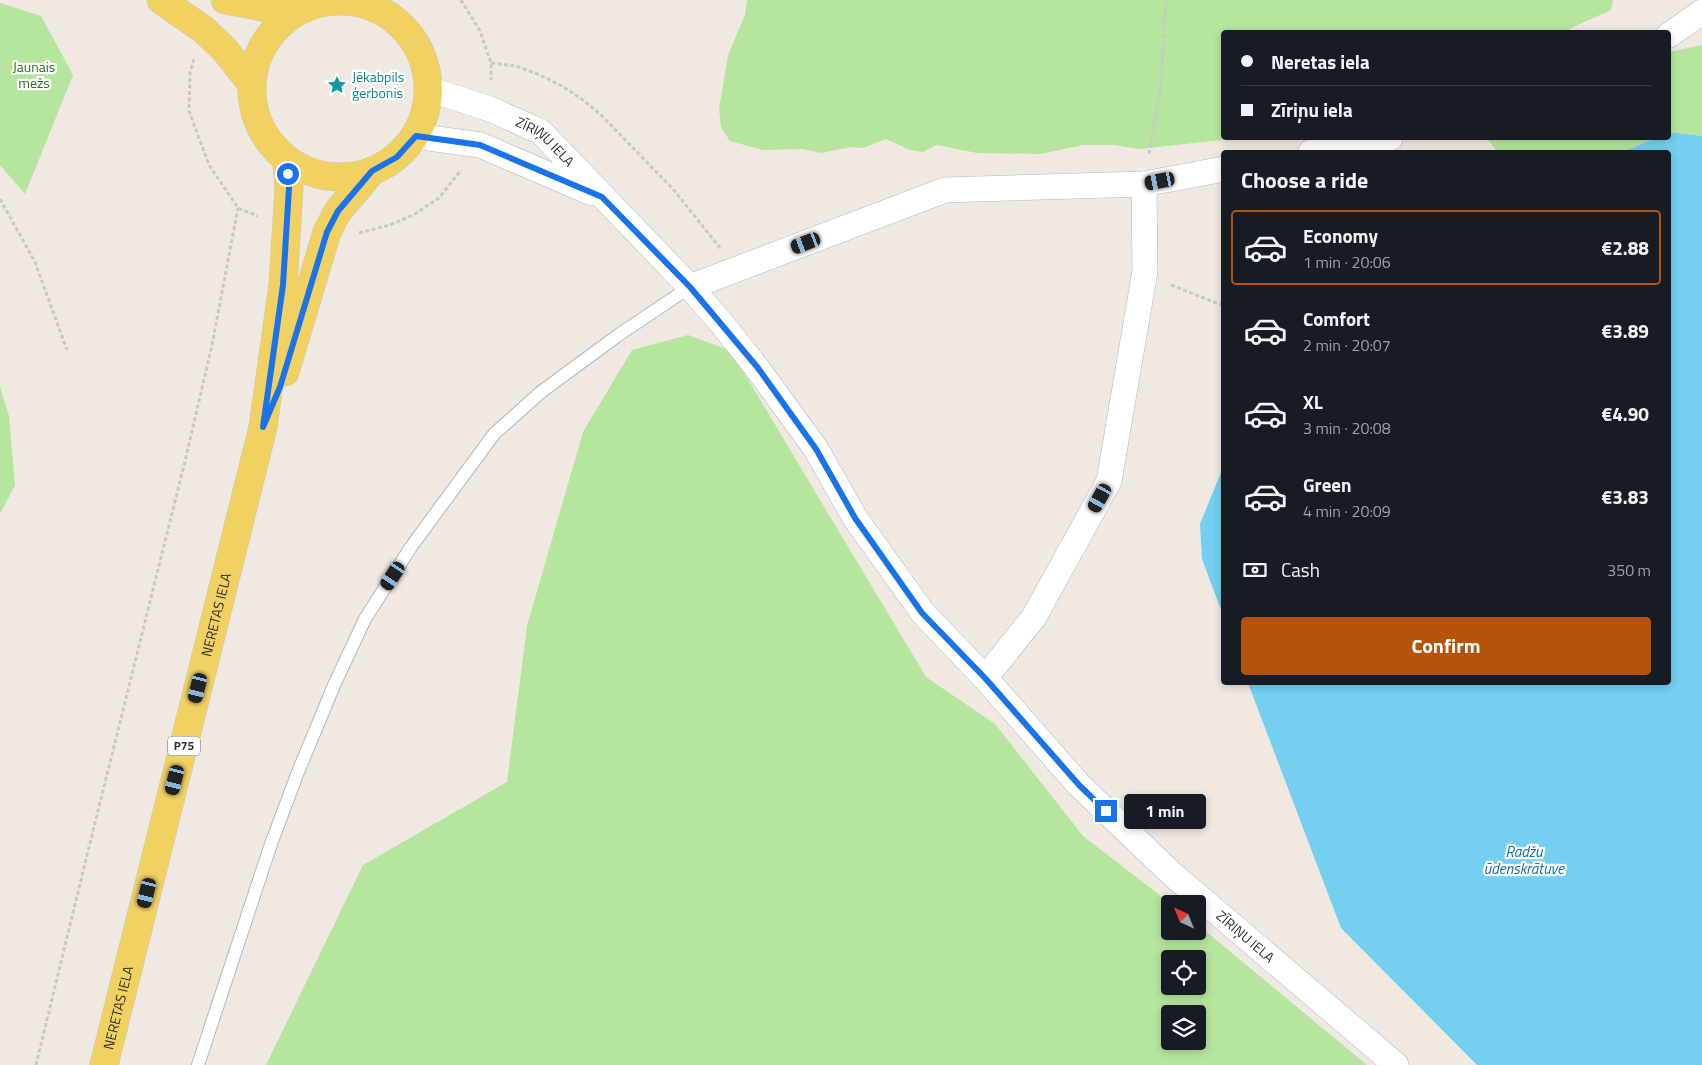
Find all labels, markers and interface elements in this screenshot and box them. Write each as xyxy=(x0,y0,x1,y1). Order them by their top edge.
text: Neretas iela xyxy=(1271,47,1370,76)
park label: Jaunais mežs xyxy=(13,56,55,93)
place label: Jēkabpils ģerbonis xyxy=(352,66,404,103)
place icon: Jēkabpils ģerbonis xyxy=(326,74,348,96)
text: Zīriņu iela xyxy=(1271,95,1353,124)
street label: ZĪRIŅU IELA xyxy=(513,111,580,171)
route start xyxy=(277,163,299,185)
text: Choose a ride xyxy=(1241,163,1368,197)
car xyxy=(1143,171,1176,191)
text: Economy xyxy=(1303,221,1378,250)
icon: car xyxy=(1243,225,1288,270)
car xyxy=(789,231,822,255)
text: €2.88 xyxy=(1602,233,1649,262)
text: 1 min · 20:06 xyxy=(1303,250,1391,274)
text: Comfort xyxy=(1303,304,1370,333)
icon: car xyxy=(1243,308,1288,353)
text: €3.89 xyxy=(1602,316,1649,345)
text: 2 min · 20:07 xyxy=(1303,333,1391,357)
text: XL xyxy=(1303,387,1323,416)
icon: car xyxy=(1243,391,1288,436)
text: €4.90 xyxy=(1602,399,1649,428)
text: 3 min · 20:08 xyxy=(1303,416,1391,440)
text: Green xyxy=(1303,470,1352,499)
icon: car xyxy=(1243,474,1288,519)
car xyxy=(1086,481,1113,515)
text: €3.83 xyxy=(1602,482,1649,511)
text: 4 min · 20:09 xyxy=(1303,499,1391,523)
text: Cash xyxy=(1281,555,1320,584)
icon: cash xyxy=(1241,556,1269,584)
text: 350 m xyxy=(1607,558,1651,582)
car xyxy=(378,559,407,593)
street label: NERETAS IELA xyxy=(195,570,236,659)
button: Confirm xyxy=(1241,617,1651,675)
car xyxy=(187,672,208,704)
road number: P75 xyxy=(168,736,200,756)
car xyxy=(164,764,185,796)
callout: 1 min xyxy=(1124,794,1206,828)
text: 1 min xyxy=(1146,799,1184,823)
route end xyxy=(1095,800,1117,822)
water label: Radžu ūdenskrātuve xyxy=(1484,840,1565,880)
car xyxy=(136,877,157,909)
north arrow xyxy=(1161,895,1206,940)
map controls xyxy=(1161,895,1206,1050)
street label: ZĪRIŅU IELA xyxy=(1212,905,1280,968)
button: locate xyxy=(1161,950,1206,995)
street label: NERETAS IELA xyxy=(97,963,138,1052)
button: layers xyxy=(1161,1005,1206,1050)

